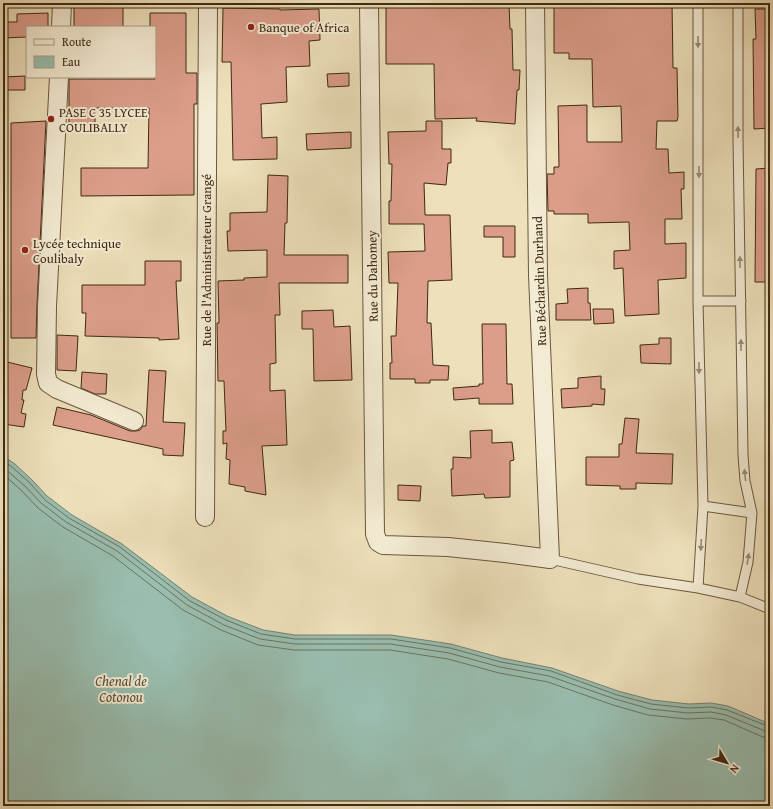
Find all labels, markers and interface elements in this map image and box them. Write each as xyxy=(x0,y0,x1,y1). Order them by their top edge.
place label: Banque of Africa xyxy=(259,18,350,37)
marker: Banque of Africa xyxy=(246,22,256,32)
legend xyxy=(26,26,156,78)
text: Route xyxy=(62,33,92,50)
one-way arrow xyxy=(695,36,701,49)
text: Eau xyxy=(62,53,81,70)
place label: PASE C 35 LYCEE COULIBALLY xyxy=(59,103,148,137)
marker: PASE C 35 LYCEE COULIBALLY xyxy=(46,114,56,124)
one-way arrow xyxy=(735,125,741,138)
one-way arrow xyxy=(696,166,702,179)
street label: Rue de l'Administrateur Grangé xyxy=(197,174,216,346)
street label: Rue Béchardin Durhand xyxy=(528,216,551,346)
street label: Rue du Dahomey xyxy=(362,230,383,322)
place label: Lycée technique Coulibaly xyxy=(33,234,121,268)
marker: Lycée technique Coulibaly xyxy=(20,245,30,255)
one-way arrow xyxy=(737,255,743,268)
one-way arrow xyxy=(738,338,744,351)
one-way arrow xyxy=(696,362,703,374)
one-way arrow xyxy=(741,469,748,481)
one-way arrow xyxy=(697,539,704,551)
one-way arrow xyxy=(745,553,751,565)
water label: Chenal de Cotonou xyxy=(95,671,147,707)
north arrow xyxy=(707,743,747,783)
text: N xyxy=(726,761,743,777)

